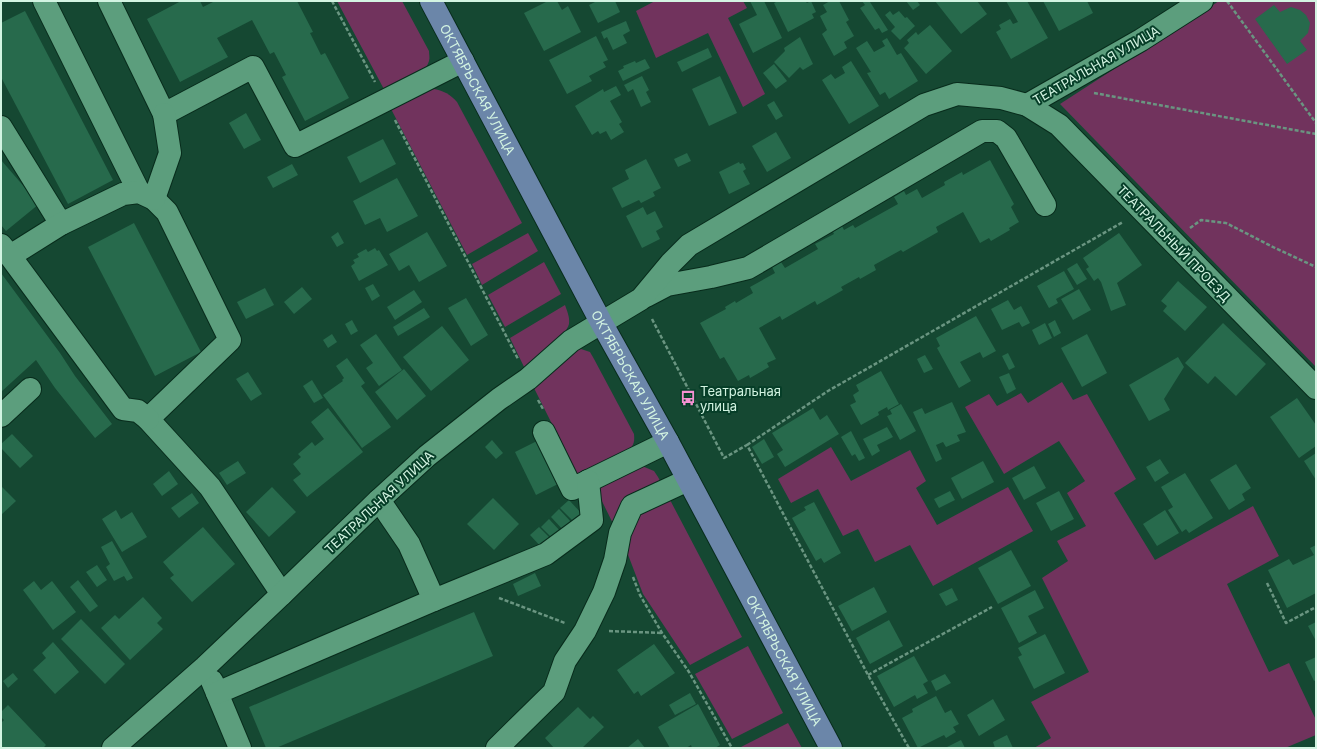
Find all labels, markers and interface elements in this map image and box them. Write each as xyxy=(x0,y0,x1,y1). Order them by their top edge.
street label: ОКТЯБРЬСКАЯ УЛИЦА xyxy=(437,21,519,158)
street label: ТЕАТРАЛЬНАЯ УЛИЦА xyxy=(1030,22,1162,108)
street label: ТЕАТРАЛЬНЫЙ ПРОЕЗД xyxy=(1114,181,1234,305)
street label: ОКТЯБРЬСКАЯ УЛИЦА xyxy=(588,307,673,443)
place label: Театральная улица xyxy=(700,383,781,414)
bus stop icon: Театральная улица xyxy=(679,389,697,407)
street label: ТЕАТРАЛЬНАЯ УЛИЦА xyxy=(321,447,437,557)
street label: ОКТЯБРЬСКАЯ УЛИЦА xyxy=(743,592,826,728)

